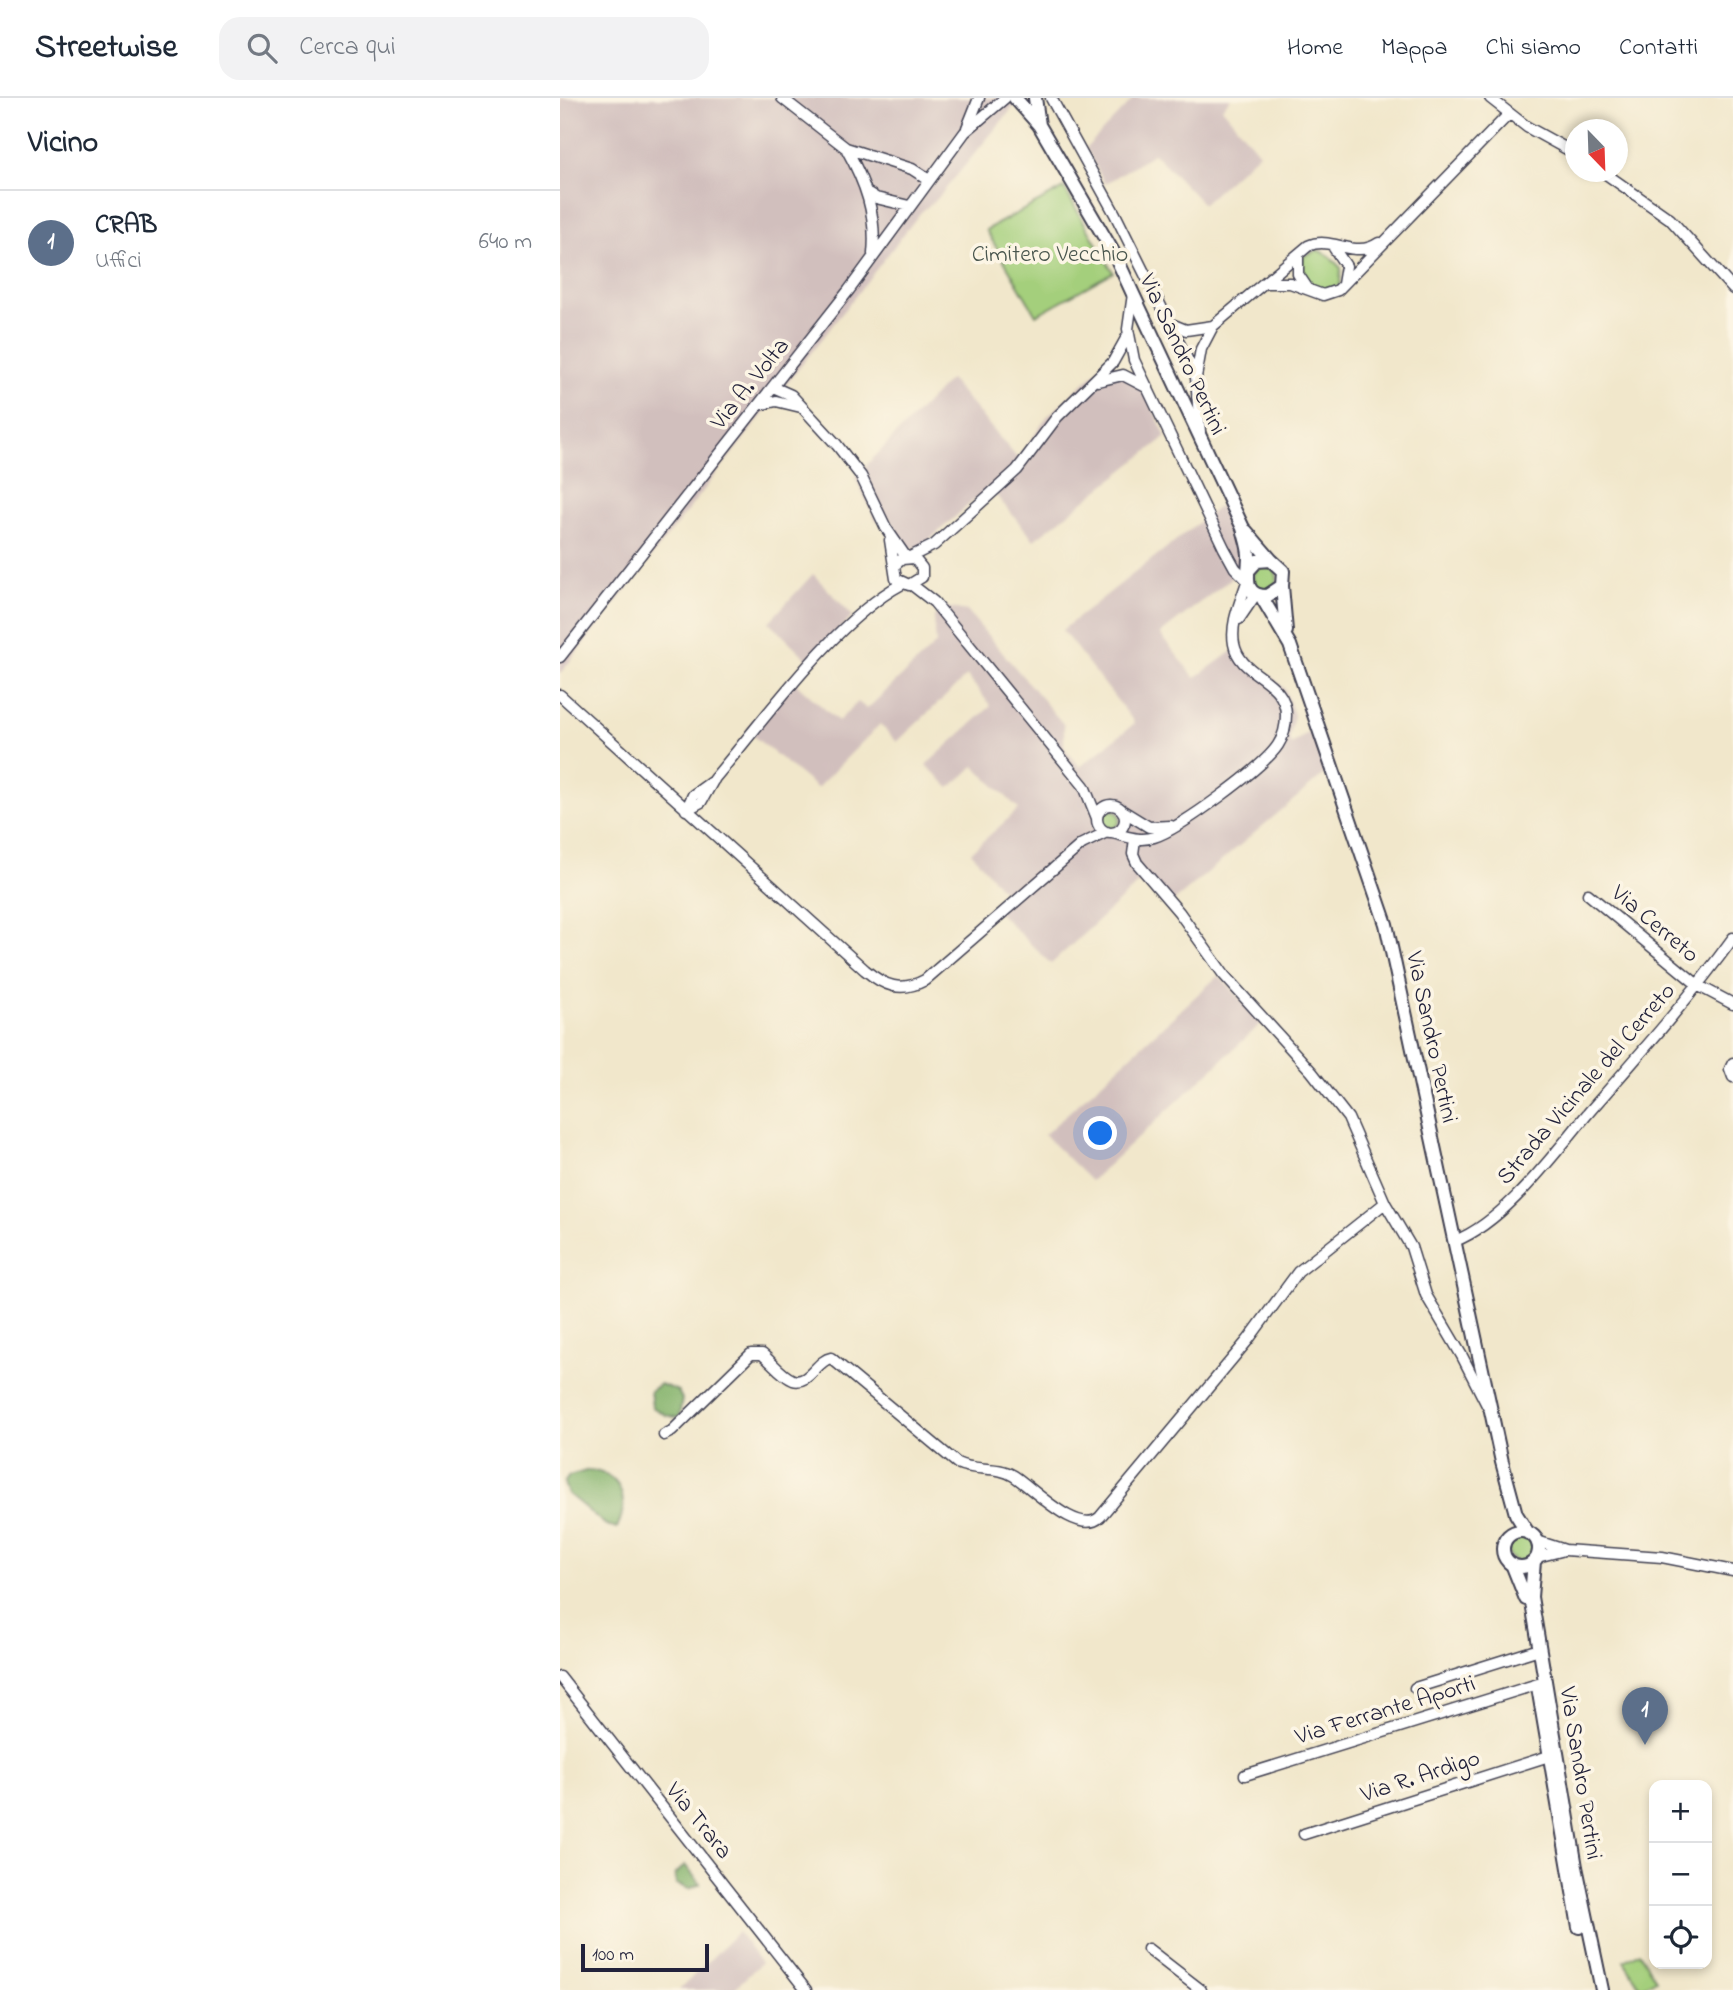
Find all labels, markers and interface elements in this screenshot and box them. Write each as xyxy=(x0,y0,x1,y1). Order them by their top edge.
search box xyxy=(219,17,709,80)
text: Streetwise xyxy=(35,24,177,72)
icon: search xyxy=(243,29,281,67)
text: Cerca qui xyxy=(299,29,396,67)
text: Home xyxy=(1287,31,1343,66)
text: Mappa xyxy=(1381,31,1448,66)
text: Chi siamo xyxy=(1486,31,1581,66)
text: Contatti xyxy=(1619,31,1698,66)
north arrow xyxy=(1565,119,1628,182)
text: Vicino xyxy=(28,122,98,166)
text: CRAB xyxy=(95,207,157,245)
text: 1 xyxy=(47,226,55,259)
text: 640 m xyxy=(479,226,532,259)
park label: Cimitero Vecchio xyxy=(972,238,1128,273)
text: Uffici xyxy=(95,245,142,278)
street label: Via Sandro Pertini xyxy=(1129,268,1234,442)
street label: Via A. Volta xyxy=(702,331,799,439)
street label: Via Cerreto xyxy=(1602,877,1706,972)
street label: Via Sandro Pertini xyxy=(1395,948,1466,1127)
street label: Strada Vicinale del Cerreto xyxy=(1489,976,1685,1194)
your location xyxy=(1083,1116,1117,1150)
street label: Via Ferrante Aporti xyxy=(1290,1667,1480,1756)
street label: Via Sandro Pertini xyxy=(1548,1683,1610,1862)
pin: 1 xyxy=(1622,1687,1668,1745)
street label: Via R. Ardigo xyxy=(1356,1742,1485,1813)
street label: Via Trara xyxy=(655,1775,740,1868)
map controls xyxy=(1649,1780,1712,1969)
button: + xyxy=(1649,1780,1712,1843)
button: − xyxy=(1649,1843,1712,1906)
button: locate xyxy=(1649,1906,1712,1969)
scale bar xyxy=(581,1941,709,1973)
text: 100 m xyxy=(592,1942,634,1969)

